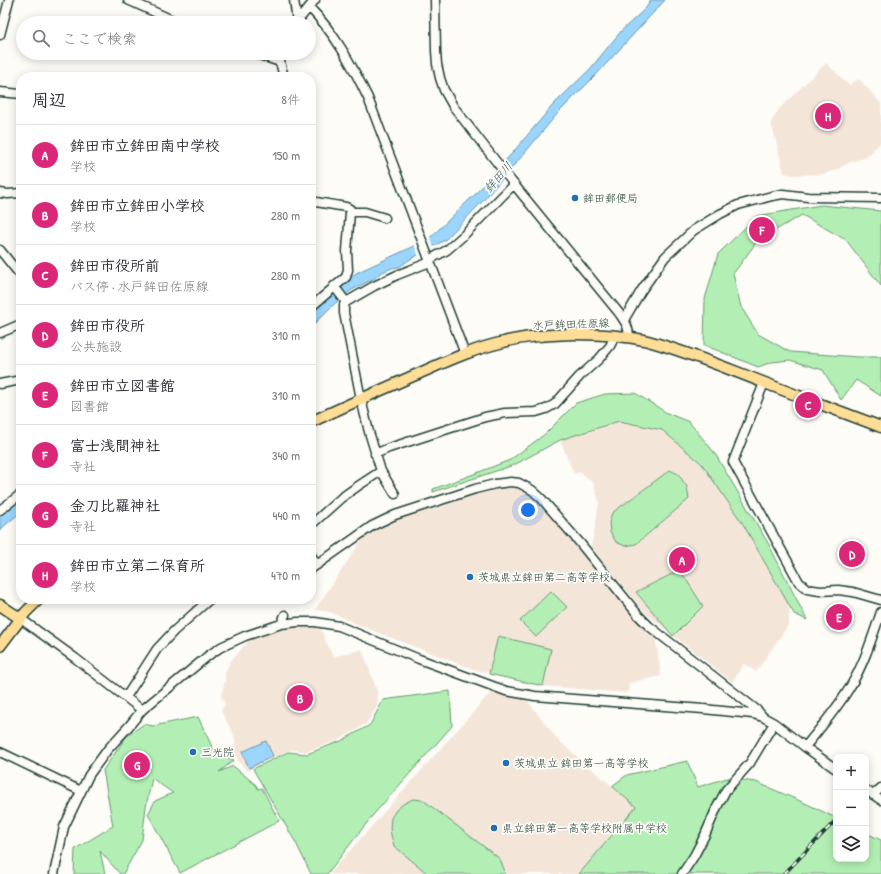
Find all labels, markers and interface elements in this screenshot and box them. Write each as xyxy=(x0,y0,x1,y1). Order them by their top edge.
search box xyxy=(16,16,316,60)
icon: search xyxy=(30,27,52,49)
text: ここで検索 xyxy=(62,28,137,49)
text: 周辺 xyxy=(32,88,66,111)
text: 8件 xyxy=(281,90,300,108)
pin: H xyxy=(815,101,841,131)
text: 鉾田市立鉾田南中学校 xyxy=(70,135,220,156)
text: A xyxy=(42,146,48,164)
text: 150 m xyxy=(272,146,300,164)
text: 学校 xyxy=(70,157,96,175)
water label: 鉾田川 xyxy=(480,158,516,196)
place label: 鉾田郵便局 xyxy=(583,191,638,205)
marker: 鉾田郵便局 xyxy=(570,193,580,203)
text: 鉾田市立鉾田小学校 xyxy=(70,195,205,216)
text: B xyxy=(42,206,48,224)
text: 280 m xyxy=(271,206,300,224)
pin: F xyxy=(749,215,775,245)
text: 学校 xyxy=(70,217,96,235)
text: 鉾田市役所前 xyxy=(70,255,160,276)
text: C xyxy=(41,266,49,284)
text: 280 m xyxy=(271,266,300,284)
text: バス停 · 水戸鉾田佐原線 xyxy=(70,277,209,295)
text: 鉾田市役所 xyxy=(70,315,145,336)
street label: 水戸鉾田佐原線 xyxy=(532,316,610,332)
text: D xyxy=(42,326,48,344)
text: 310 m xyxy=(272,326,300,344)
text: 公共施設 xyxy=(70,337,122,355)
text: 鉾田市立図書館 xyxy=(70,375,175,396)
text: E xyxy=(42,386,48,404)
text: 310 m xyxy=(272,386,300,404)
pin: C xyxy=(795,390,821,420)
text: 図書館 xyxy=(70,397,109,415)
text: 富士浅間神社 xyxy=(70,435,160,456)
text: F xyxy=(43,446,47,464)
text: 340 m xyxy=(272,446,300,464)
text: 寺社 xyxy=(70,457,96,475)
text: 金刀比羅神社 xyxy=(70,495,160,516)
your location xyxy=(518,500,538,520)
text: G xyxy=(42,506,48,524)
text: 440 m xyxy=(273,506,300,524)
text: 寺社 xyxy=(70,517,96,535)
pin: D xyxy=(839,539,865,569)
pin: A xyxy=(669,545,695,575)
text: 鉾田市立第二保育所 xyxy=(70,555,205,576)
text: H xyxy=(42,566,48,584)
text: 470 m xyxy=(271,566,300,584)
place label: 茨城県立鉾田第二高等学校 xyxy=(478,570,610,584)
marker: 茨城県立鉾田第二高等学校 xyxy=(465,572,475,582)
text: 学校 xyxy=(70,577,96,595)
pin: E xyxy=(826,602,852,632)
pin: B xyxy=(287,683,313,713)
place label: 三光院 xyxy=(201,745,234,759)
marker: 三光院 xyxy=(188,747,198,757)
pin: G xyxy=(124,750,150,780)
map controls xyxy=(833,754,869,862)
button: + xyxy=(833,754,869,790)
place label: 茨城県立 鉾田第一高等学校 xyxy=(514,756,649,770)
marker: 茨城県立 鉾田第一高等学校 xyxy=(501,758,511,768)
button: − xyxy=(833,790,869,826)
place label: 県立鉾田第一高等学校附属中学校 xyxy=(502,821,667,835)
marker: 県立鉾田第一高等学校附属中学校 xyxy=(489,823,499,833)
button: layers xyxy=(833,826,869,862)

